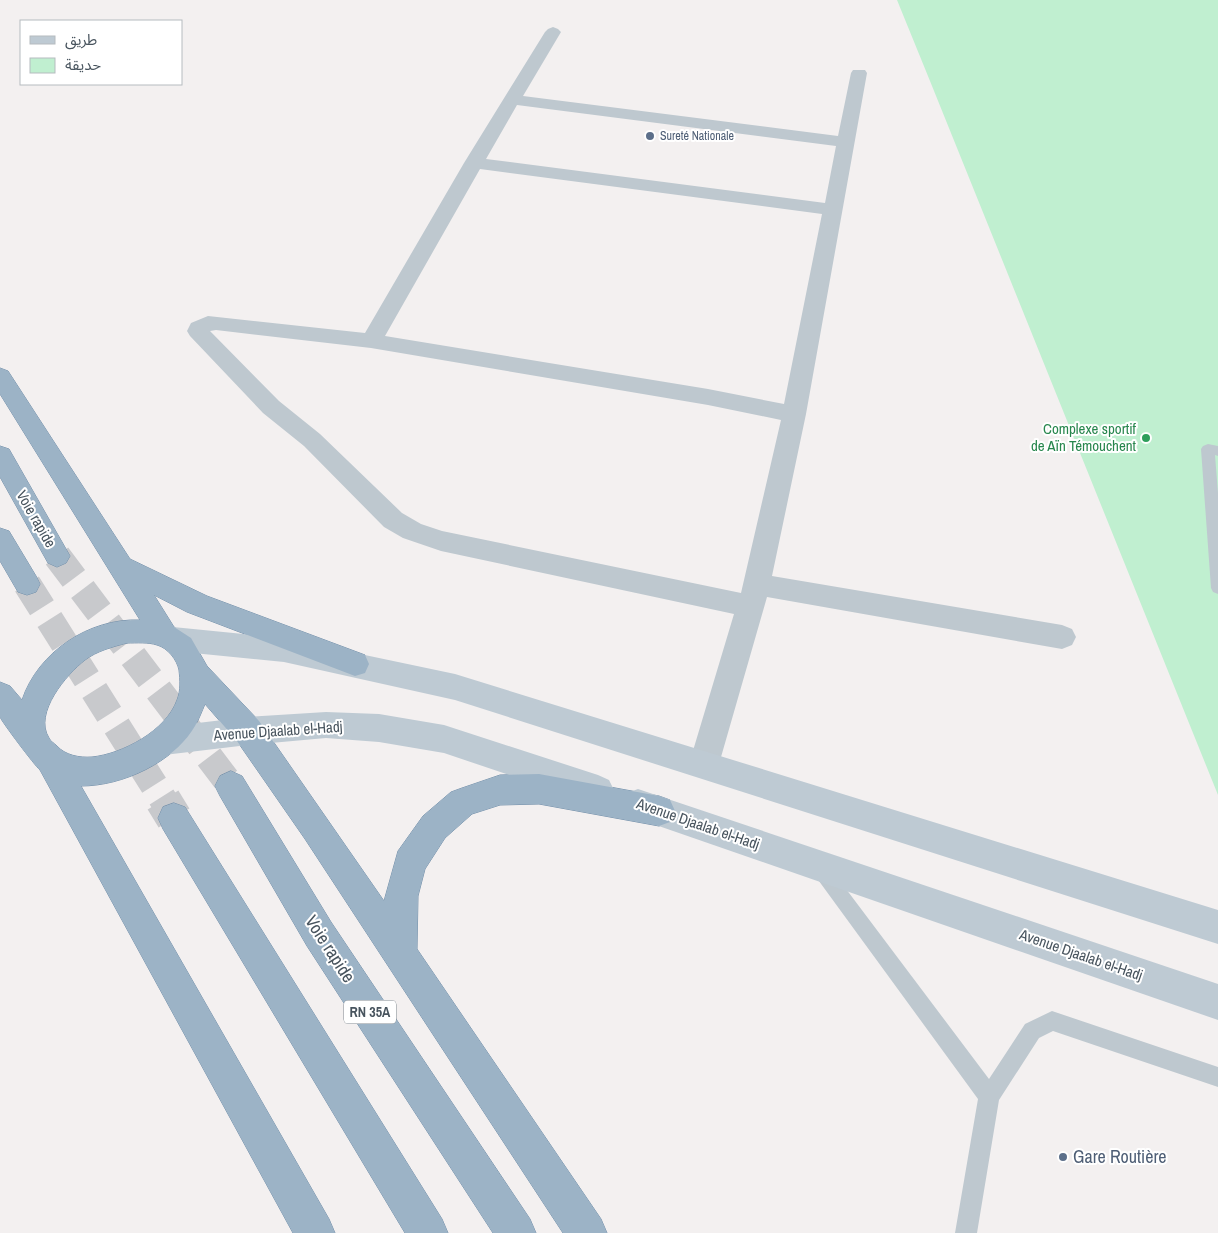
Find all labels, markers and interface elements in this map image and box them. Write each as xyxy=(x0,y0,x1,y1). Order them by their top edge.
legend xyxy=(20,20,182,85)
text: طريق xyxy=(65,29,97,50)
text: حديقة xyxy=(65,54,101,75)
place label: Sureté Nationale xyxy=(660,128,734,144)
marker: Sureté Nationale xyxy=(644,130,656,142)
place label: Complexe sportif de Aïn Témouchent xyxy=(1031,418,1137,456)
marker: Complexe sportif de Aïn Témouchent xyxy=(1140,432,1152,444)
street label: Voie rapide xyxy=(12,486,61,551)
street label: Avenue Djaalab el-Hadj xyxy=(212,716,343,746)
street label: Avenue Djaalab el-Hadj xyxy=(633,792,763,854)
street label: Voie rapide xyxy=(299,910,361,987)
street label: Avenue Djaalab el-Hadj xyxy=(1016,923,1146,985)
road number: RN 35A xyxy=(344,1000,396,1024)
place label: Gare Routière xyxy=(1073,1144,1167,1169)
marker: Gare Routière xyxy=(1057,1151,1069,1163)

